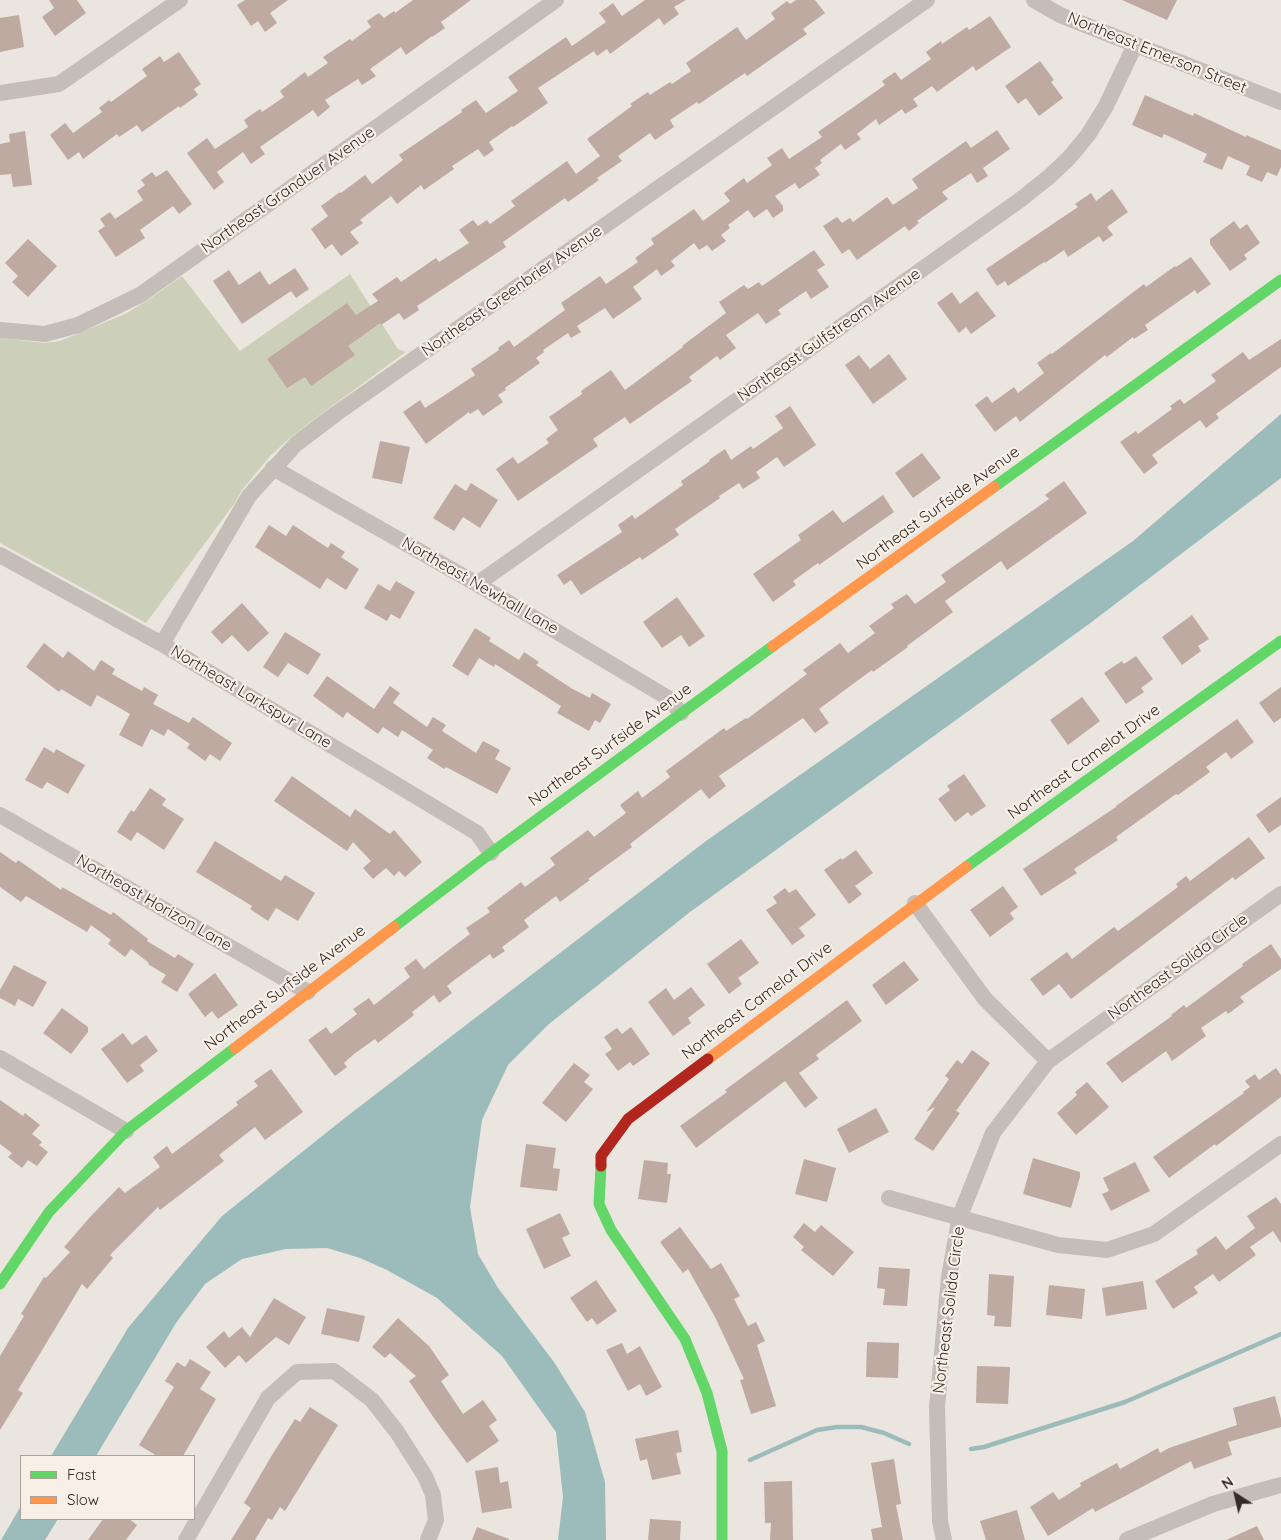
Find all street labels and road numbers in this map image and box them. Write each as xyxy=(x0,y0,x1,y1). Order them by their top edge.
street label: Northeast Emerson Street xyxy=(1065,8,1249,98)
street label: Northeast Granduer Avenue xyxy=(198,123,378,257)
street label: Northeast Greenbrier Avenue xyxy=(418,221,606,361)
street label: Northeast Gulfstream Avenue xyxy=(734,264,924,406)
street label: Northeast Surfside Avenue xyxy=(853,442,1023,574)
street label: Northeast Newhall Lane xyxy=(398,533,562,639)
street label: Northeast Larkspur Lane xyxy=(167,641,335,753)
street label: Northeast Surfside Avenue xyxy=(525,679,695,811)
street label: Northeast Camelot Drive xyxy=(1004,700,1164,824)
street label: Northeast Horizon Lane xyxy=(73,851,235,955)
street label: Northeast Solida Circle xyxy=(1104,910,1252,1024)
street label: Northeast Surfside Avenue xyxy=(201,921,369,1055)
street label: Northeast Camelot Drive xyxy=(678,938,836,1064)
street label: Northeast Solida Circle xyxy=(929,1225,969,1395)

